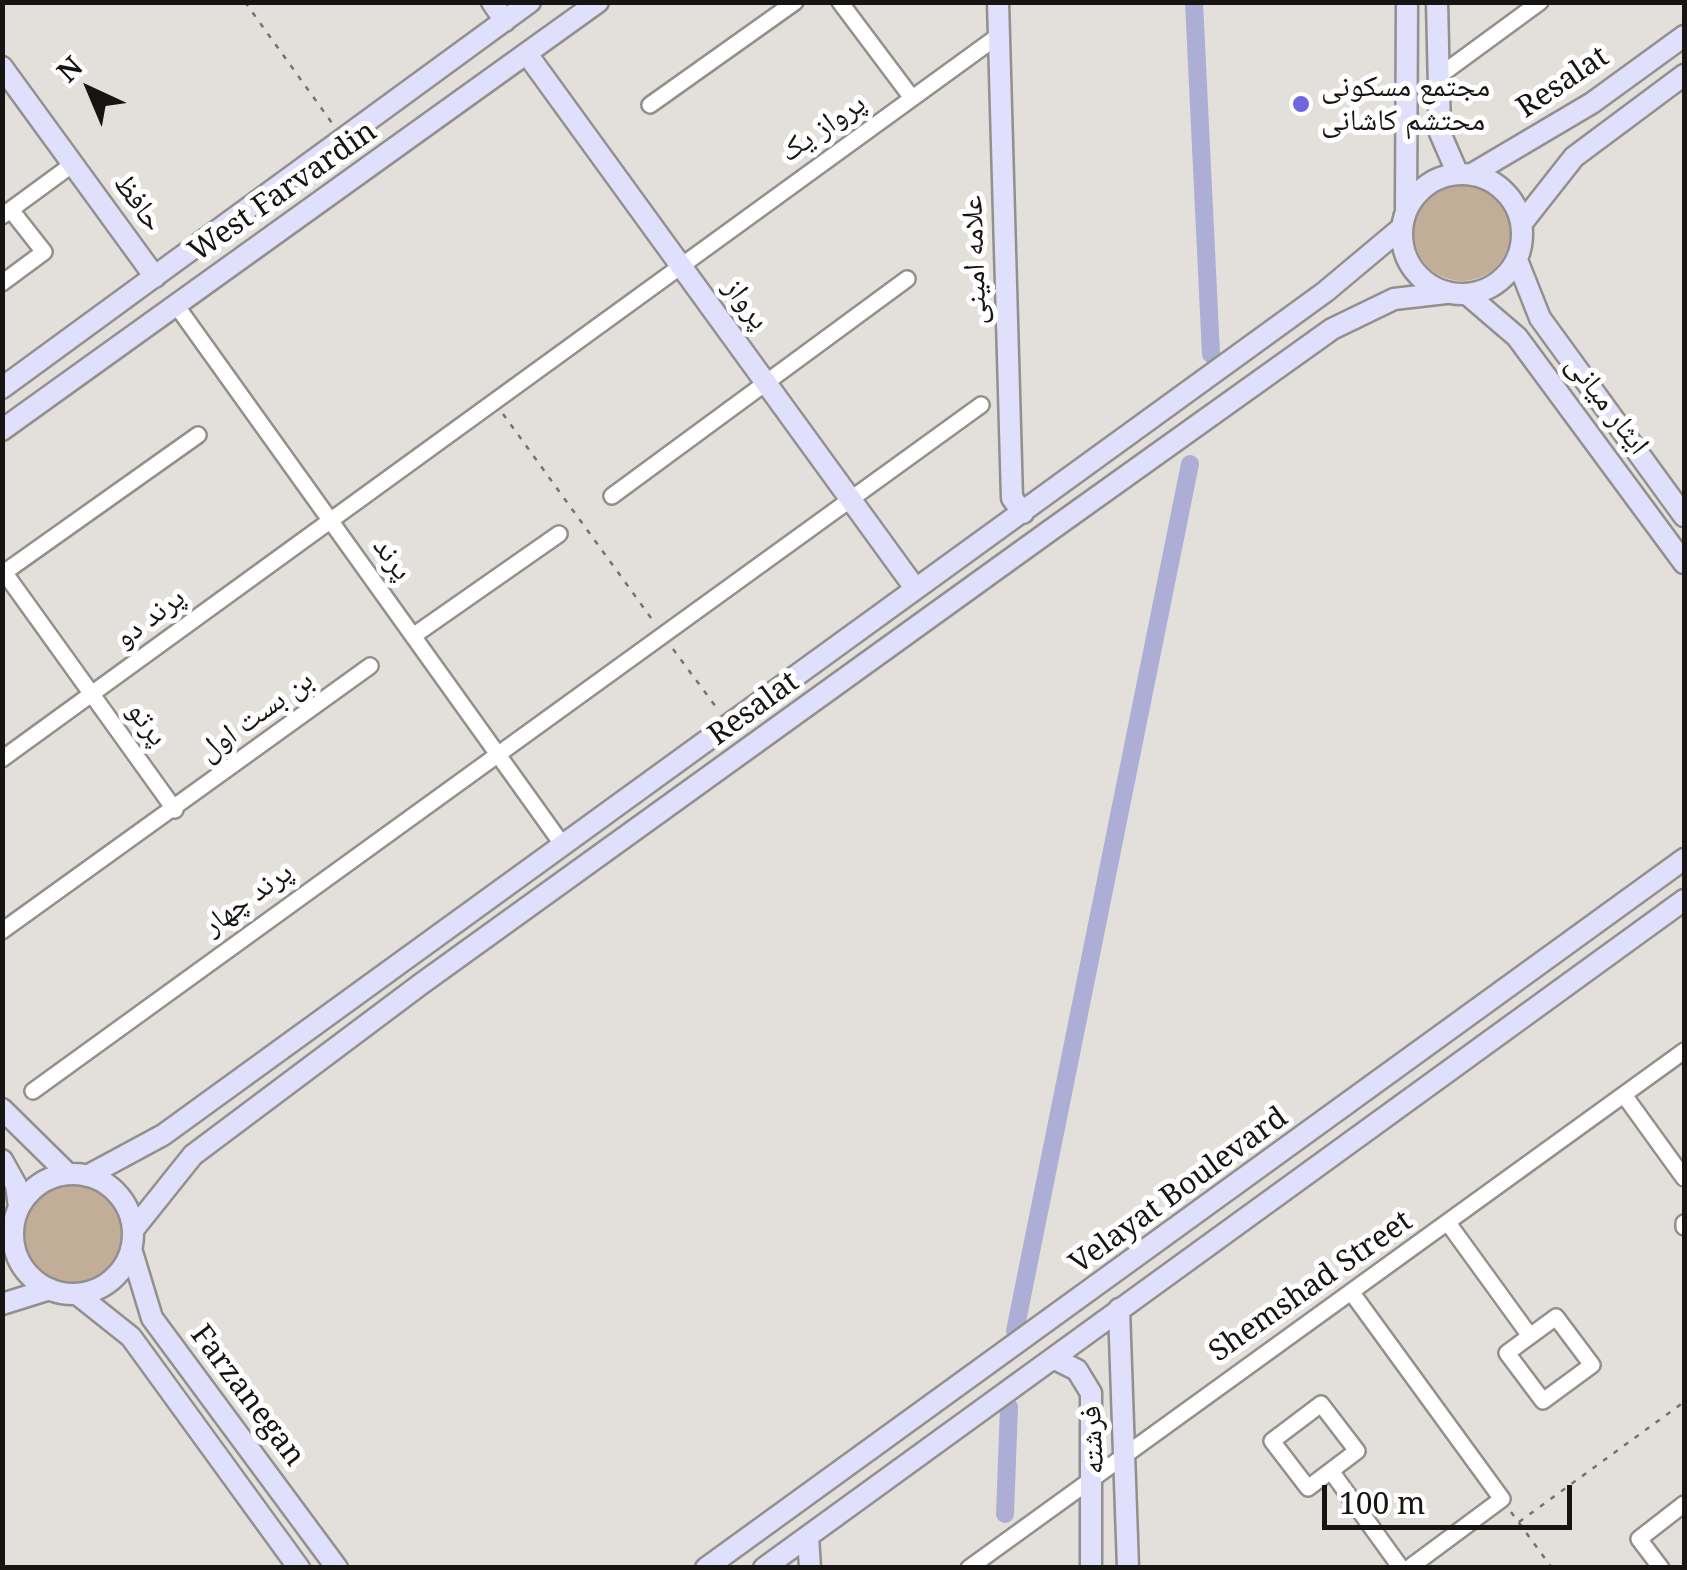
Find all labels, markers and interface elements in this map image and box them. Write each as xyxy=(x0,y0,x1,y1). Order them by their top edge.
street label: Resalat xyxy=(1510,39,1616,127)
north arrow xyxy=(40,40,140,140)
text: N xyxy=(48,47,90,90)
place label: مجتمع مسکونی محتشم کاشانی xyxy=(1321,69,1490,140)
street label: پرواز یک xyxy=(773,86,873,170)
marker: مجتمع مسکونی محتشم کاشانی xyxy=(1290,93,1312,115)
street label: West Farvardin xyxy=(182,114,384,270)
street label: حافظ xyxy=(105,167,171,239)
street label: علامه امینی xyxy=(955,195,995,325)
street label: پرواز xyxy=(715,271,777,337)
street label: ایثار میانی xyxy=(1558,348,1656,462)
street label: پرند xyxy=(364,530,420,588)
street label: پرند دو xyxy=(108,580,192,656)
street label: بن بست اول xyxy=(192,662,320,770)
street label: Resalat xyxy=(702,664,806,754)
street label: پرتو xyxy=(119,695,175,753)
street label: پرند چهار xyxy=(196,854,300,944)
street label: Velayat Boulevard xyxy=(1063,1100,1295,1282)
street label: Shemshad Street xyxy=(1203,1204,1419,1370)
street label: Farzanegan xyxy=(182,1318,312,1474)
street label: فرشته xyxy=(1073,1405,1113,1475)
scale bar xyxy=(1327,1465,1577,1527)
text: 100 m xyxy=(1339,1482,1425,1523)

